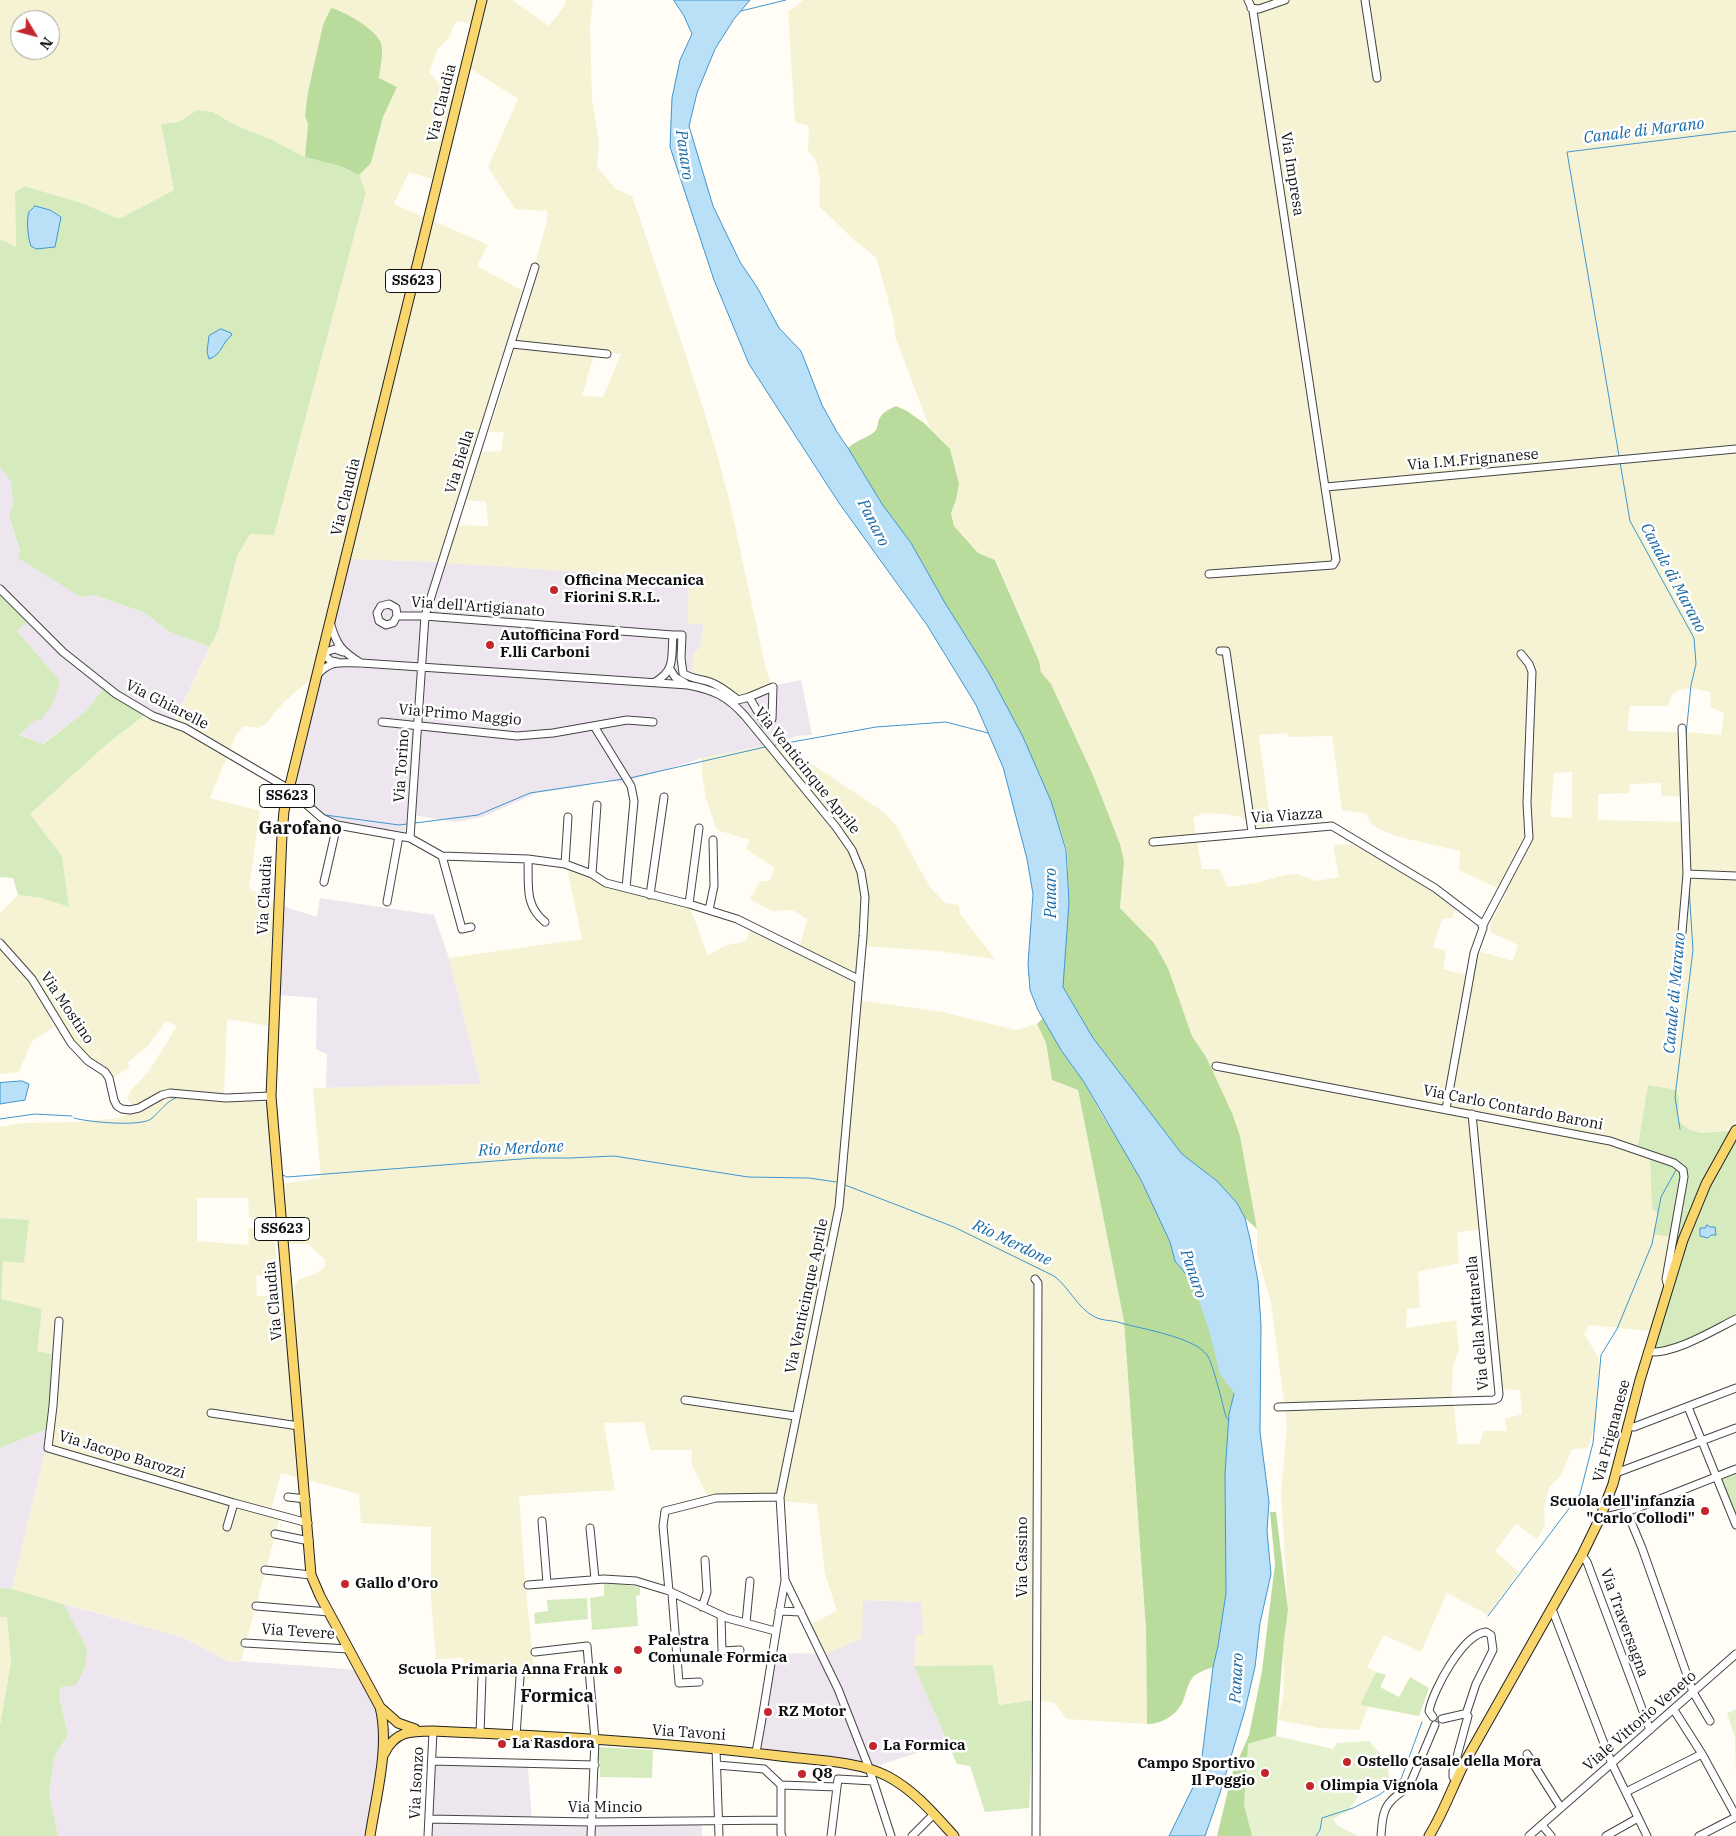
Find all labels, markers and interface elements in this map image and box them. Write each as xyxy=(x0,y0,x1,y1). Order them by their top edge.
north arrow xyxy=(10,10,60,60)
text: N xyxy=(36,34,57,53)
street label: Via Claudia xyxy=(424,62,460,144)
water label: Canale di Marano xyxy=(1582,114,1706,148)
water label: Panaro xyxy=(671,129,697,181)
street label: Via Impresa xyxy=(1276,131,1308,217)
road number: SS623 xyxy=(386,270,440,292)
street label: Via Biella xyxy=(442,428,478,496)
street label: Via I.M.Frignanese xyxy=(1407,445,1539,475)
street label: Via Claudia xyxy=(328,456,364,538)
water label: Panaro xyxy=(853,496,893,550)
water label: Canale di Marano xyxy=(1636,520,1710,636)
place label: Officina Meccanica Fiorini S.R.L. xyxy=(564,572,704,607)
marker: Officina Meccanica Fiorini S.R.L. xyxy=(548,584,560,596)
street label: Via dell'Artigianato xyxy=(411,593,545,621)
place label: Autofficina Ford F.lli Carboni xyxy=(500,627,619,662)
marker: Autofficina Ford F.lli Carboni xyxy=(484,639,496,651)
street label: Via Ghiarelle xyxy=(122,676,212,734)
street label: Via Primo Maggio xyxy=(398,701,522,729)
street label: Via Venticinque Aprile xyxy=(750,704,864,838)
street label: Via Torino xyxy=(390,729,414,803)
road number: SS623 xyxy=(260,784,314,808)
street label: Via Viazza xyxy=(1250,805,1324,827)
district label: Garofano xyxy=(258,818,342,840)
street label: Via Claudia xyxy=(254,855,276,935)
water label: Panaro xyxy=(1041,868,1061,918)
water label: Canale di Marano xyxy=(1660,932,1690,1054)
street label: Via Mostino xyxy=(36,969,98,1047)
street label: Via Carlo Contardo Baroni xyxy=(1421,1082,1605,1134)
water label: Rio Merdone xyxy=(478,1137,564,1161)
water label: Rio Merdone xyxy=(969,1216,1055,1270)
street label: Via Venticinque Aprile xyxy=(782,1217,832,1375)
road number: SS623 xyxy=(254,1218,310,1240)
water label: Panaro xyxy=(1176,1247,1210,1301)
street label: Via della Mattarella xyxy=(1463,1255,1493,1391)
street label: Via Claudia xyxy=(262,1261,286,1341)
street label: Via Frignanese xyxy=(1590,1378,1634,1484)
street label: Via Jacopo Barozzi xyxy=(56,1427,188,1483)
place label: Scuola dell'infanzia "Carlo Collodi" xyxy=(1550,1493,1695,1528)
marker: Scuola dell'infanzia "Carlo Collodi" xyxy=(1699,1505,1711,1517)
street label: Via Cassino xyxy=(1014,1516,1032,1598)
street label: Via Traversagna xyxy=(1596,1566,1652,1680)
place label: Gallo d'Oro xyxy=(355,1575,438,1593)
marker: Gallo d'Oro xyxy=(339,1578,351,1590)
street label: Via Tevere xyxy=(261,1620,335,1644)
place label: Palestra Comunale Formica xyxy=(648,1632,787,1667)
marker: Palestra Comunale Formica xyxy=(632,1644,644,1656)
water label: Panaro xyxy=(1226,1652,1248,1704)
place label: Scuola Primaria Anna Frank xyxy=(398,1661,608,1679)
marker: Scuola Primaria Anna Frank xyxy=(612,1664,624,1676)
street label: Viale Vittorio Veneto xyxy=(1580,1667,1700,1775)
district label: Formica xyxy=(520,1686,594,1708)
place label: RZ Motor xyxy=(778,1703,846,1721)
marker: RZ Motor xyxy=(762,1706,774,1718)
street label: Via Tavoni xyxy=(652,1721,726,1745)
place label: La Rasdora xyxy=(512,1735,595,1753)
place label: La Formica xyxy=(883,1737,966,1755)
marker: La Rasdora xyxy=(496,1738,508,1750)
marker: La Formica xyxy=(867,1740,879,1752)
street label: Via Isonzo xyxy=(406,1746,428,1820)
place label: Ostello Casale della Mora xyxy=(1357,1753,1541,1771)
place label: Campo Sportivo Il Poggio xyxy=(1137,1755,1255,1790)
marker: Ostello Casale della Mora xyxy=(1341,1756,1353,1768)
place label: Q8 xyxy=(812,1765,832,1783)
marker: Campo Sportivo Il Poggio xyxy=(1259,1767,1271,1779)
marker: Q8 xyxy=(796,1768,808,1780)
place label: Olimpia Vignola xyxy=(1320,1777,1438,1795)
marker: Olimpia Vignola xyxy=(1304,1780,1316,1792)
street label: Via Mincio xyxy=(568,1799,642,1817)

